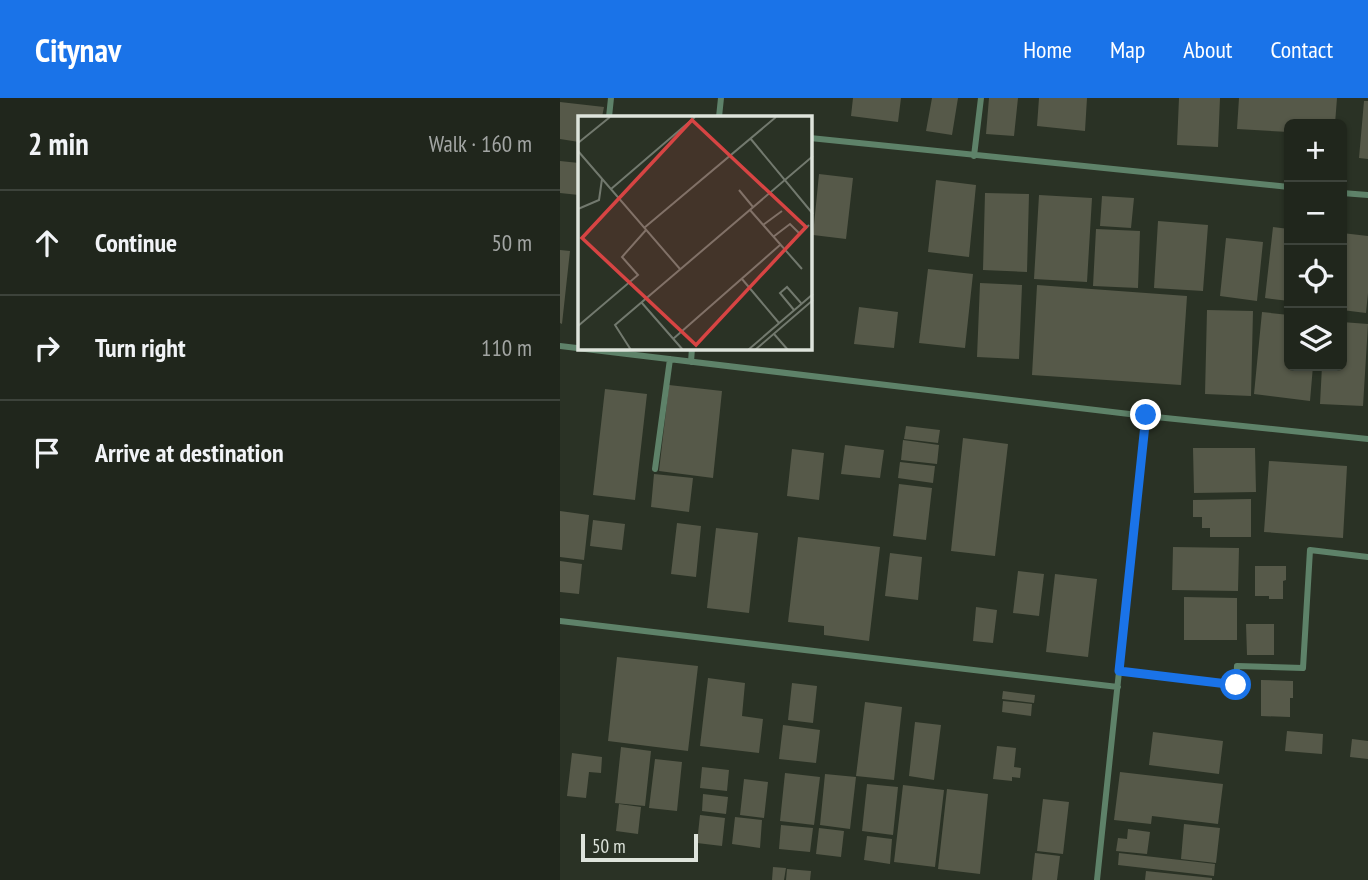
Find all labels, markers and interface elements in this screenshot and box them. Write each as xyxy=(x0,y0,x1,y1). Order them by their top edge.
text: Citynav xyxy=(35,28,121,71)
text: Home xyxy=(1023,34,1072,65)
text: Map xyxy=(1110,34,1145,65)
text: About xyxy=(1183,34,1232,65)
text: Contact xyxy=(1270,34,1333,65)
inset map xyxy=(578,116,812,350)
map controls xyxy=(1284,119,1347,371)
button: + xyxy=(1284,119,1347,182)
text: 2 min xyxy=(28,124,89,163)
text: Walk · 160 m xyxy=(429,129,532,158)
button: − xyxy=(1284,182,1347,245)
icon: ahead xyxy=(28,224,66,262)
text: Continue xyxy=(95,226,177,259)
text: 50 m xyxy=(491,228,532,257)
button: locate xyxy=(1284,245,1347,308)
button: layers xyxy=(1284,308,1347,371)
icon: right xyxy=(28,329,66,367)
text: Turn right xyxy=(95,331,186,364)
text: 110 m xyxy=(481,333,532,362)
route end xyxy=(1130,399,1161,430)
icon: arrive xyxy=(28,434,66,472)
text: Arrive at destination xyxy=(95,436,284,469)
route start xyxy=(1220,669,1251,700)
scale bar xyxy=(581,831,698,863)
text: 50 m xyxy=(592,834,626,858)

